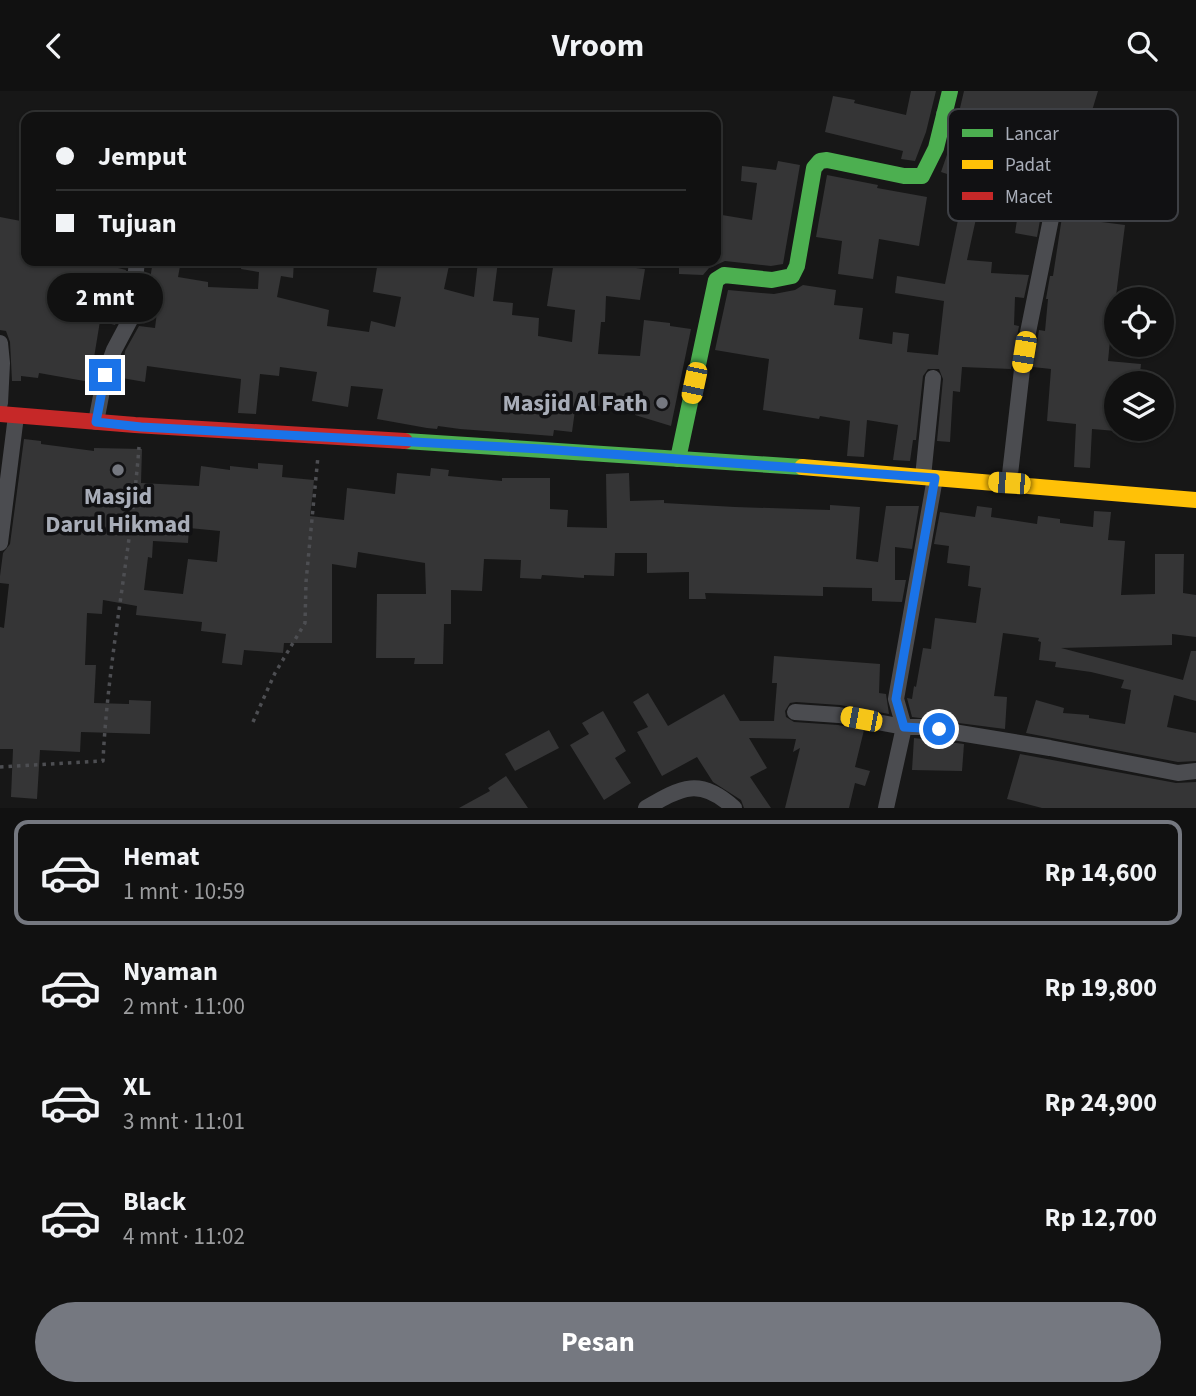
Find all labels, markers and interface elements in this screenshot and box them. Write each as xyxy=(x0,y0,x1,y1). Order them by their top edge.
text: Vroom xyxy=(552,23,644,69)
icon: back xyxy=(35,27,73,65)
icon: search xyxy=(1123,27,1161,65)
legend xyxy=(948,109,1178,221)
text: Lancar xyxy=(1005,121,1059,148)
text: Jemput xyxy=(98,138,187,175)
text: Padat xyxy=(1005,152,1051,179)
text: Macet xyxy=(1005,184,1053,211)
text: Tujuan xyxy=(98,205,177,242)
callout: 2 mnt xyxy=(47,273,163,323)
text: 2 mnt xyxy=(76,281,134,314)
map controls xyxy=(1104,287,1174,441)
button: locate xyxy=(1104,287,1174,357)
car xyxy=(1011,330,1038,374)
route end xyxy=(89,359,121,391)
car xyxy=(680,360,709,406)
button: layers xyxy=(1104,371,1174,441)
place label: Masjid Al Fath xyxy=(502,386,648,421)
marker: Masjid Al Fath xyxy=(654,395,670,411)
marker: Masjid Darul Hikmad xyxy=(110,462,126,478)
car xyxy=(988,471,1031,495)
place label: Masjid Darul Hikmad xyxy=(45,479,191,542)
car xyxy=(839,705,884,733)
route start xyxy=(923,713,955,745)
text: Hemat xyxy=(123,838,199,875)
icon: car xyxy=(39,841,102,904)
text: Rp 14,600 xyxy=(1045,854,1157,891)
text: 1 mnt · 10:59 xyxy=(123,875,245,908)
text: Nyaman xyxy=(123,953,218,990)
icon: car xyxy=(39,956,102,1019)
text: Rp 19,800 xyxy=(1045,969,1157,1006)
text: 2 mnt · 11:00 xyxy=(123,990,245,1023)
text: XL xyxy=(123,1068,151,1105)
icon: car xyxy=(39,1071,102,1134)
text: Rp 24,900 xyxy=(1045,1084,1157,1121)
text: 3 mnt · 11:01 xyxy=(123,1105,245,1138)
text: Black xyxy=(123,1183,186,1220)
icon: car xyxy=(39,1186,102,1249)
text: Rp 12,700 xyxy=(1045,1199,1157,1236)
text: 4 mnt · 11:02 xyxy=(123,1220,245,1253)
button: Pesan xyxy=(35,1302,1161,1382)

